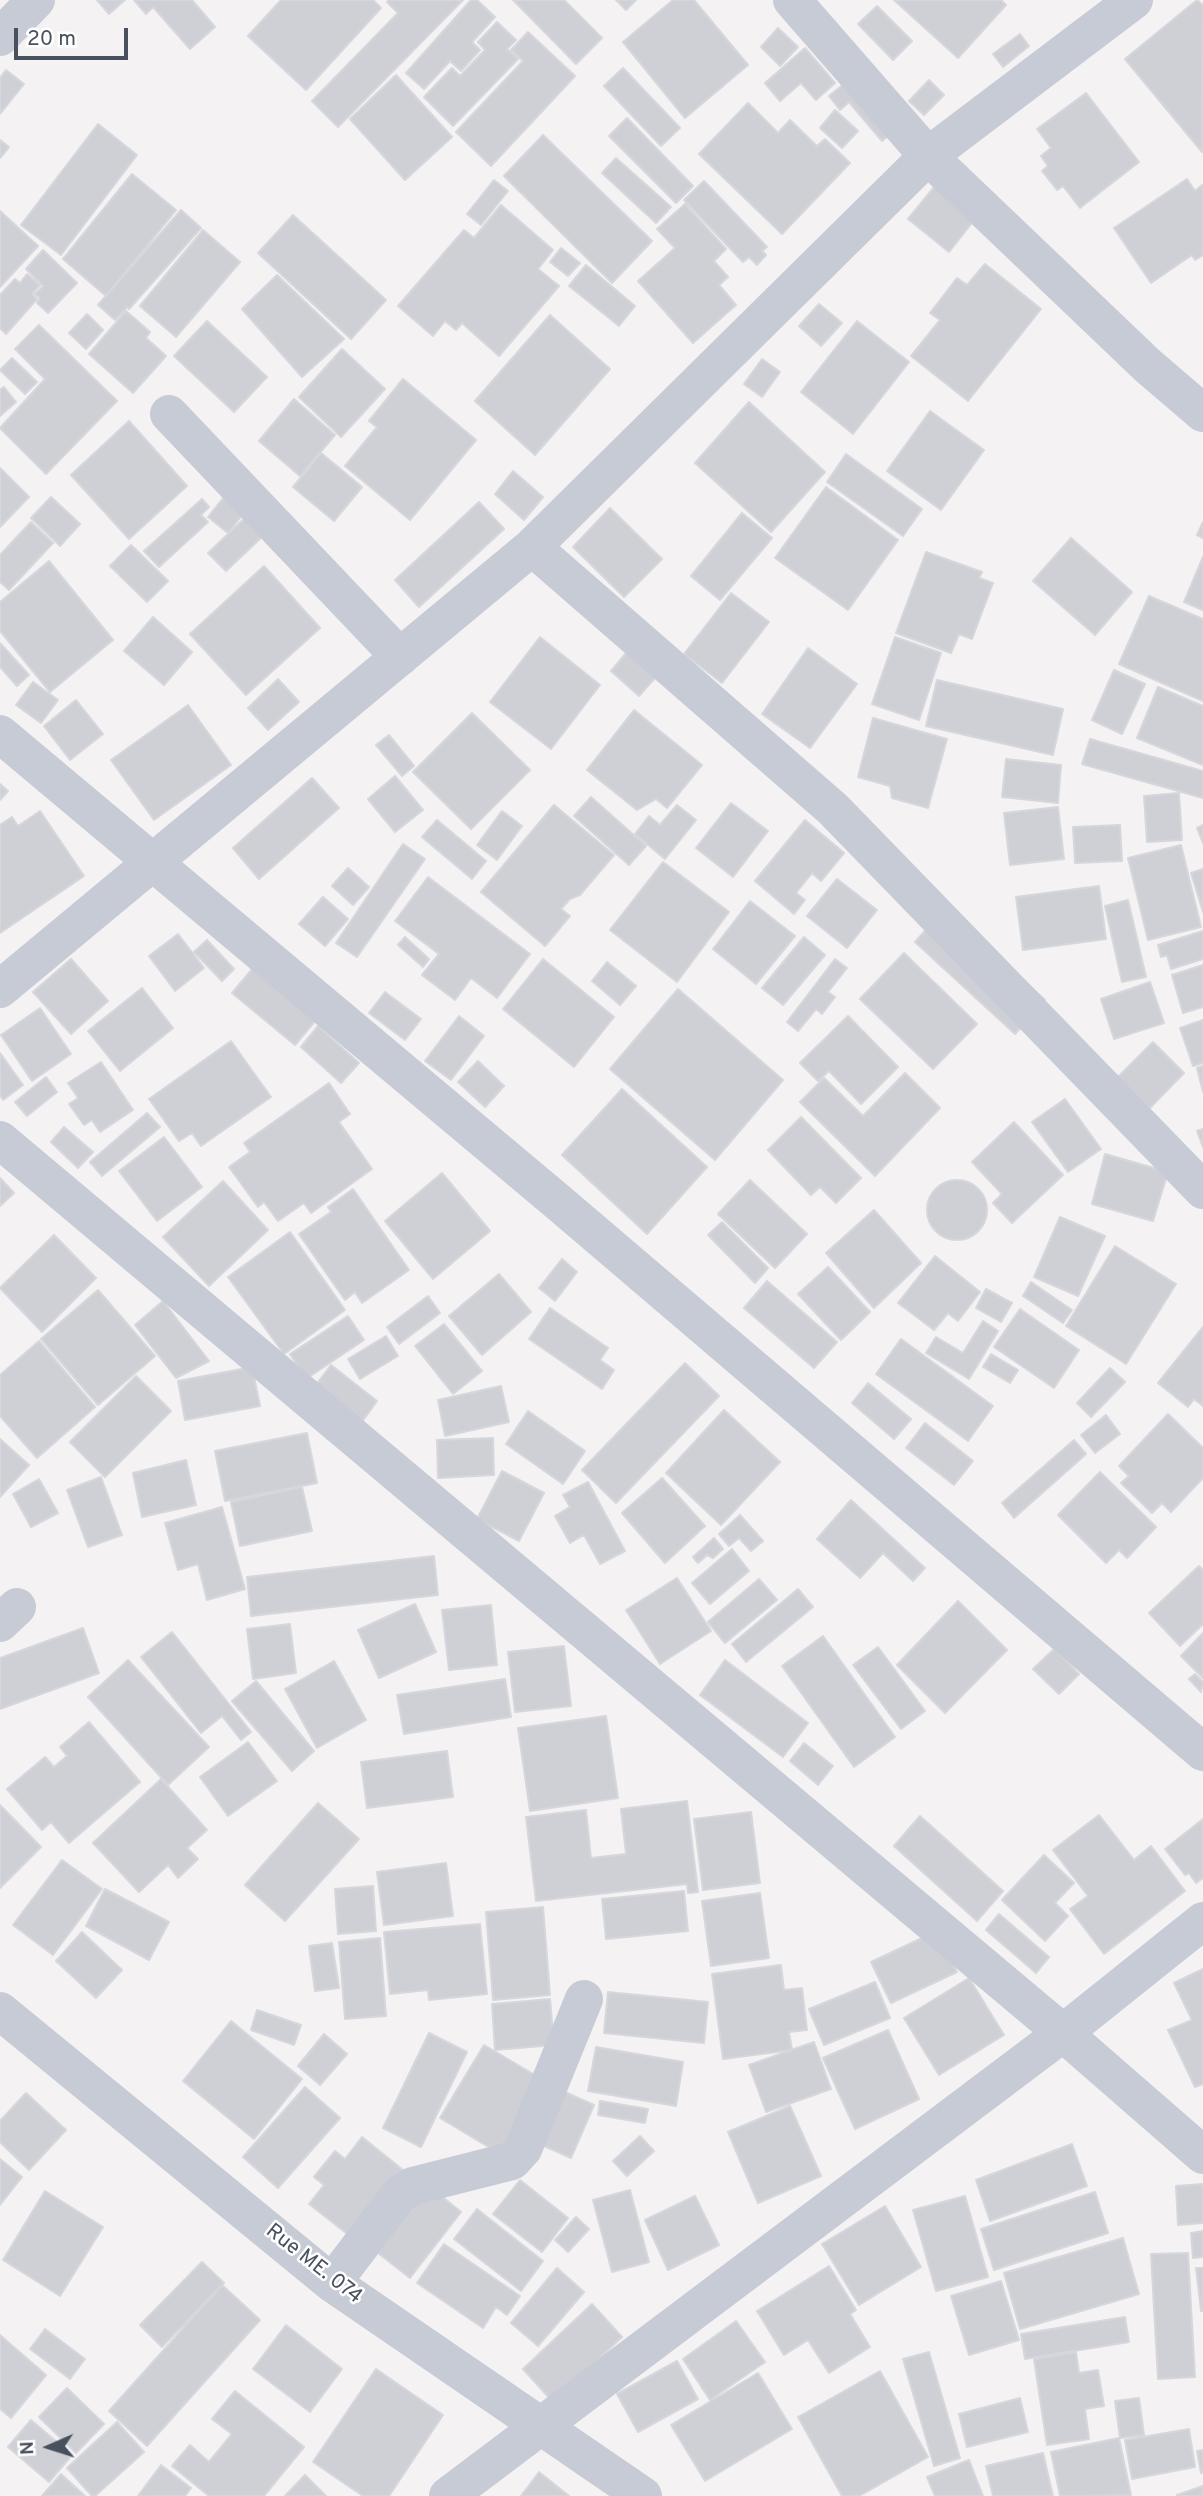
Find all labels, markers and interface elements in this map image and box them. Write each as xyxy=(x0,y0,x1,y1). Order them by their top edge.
scale bar xyxy=(18,14,131,58)
text: 20 m xyxy=(27,26,76,53)
street label: Rue ME. 074 xyxy=(260,2220,366,2310)
north arrow xyxy=(14,2412,84,2482)
text: N xyxy=(16,2441,40,2456)

